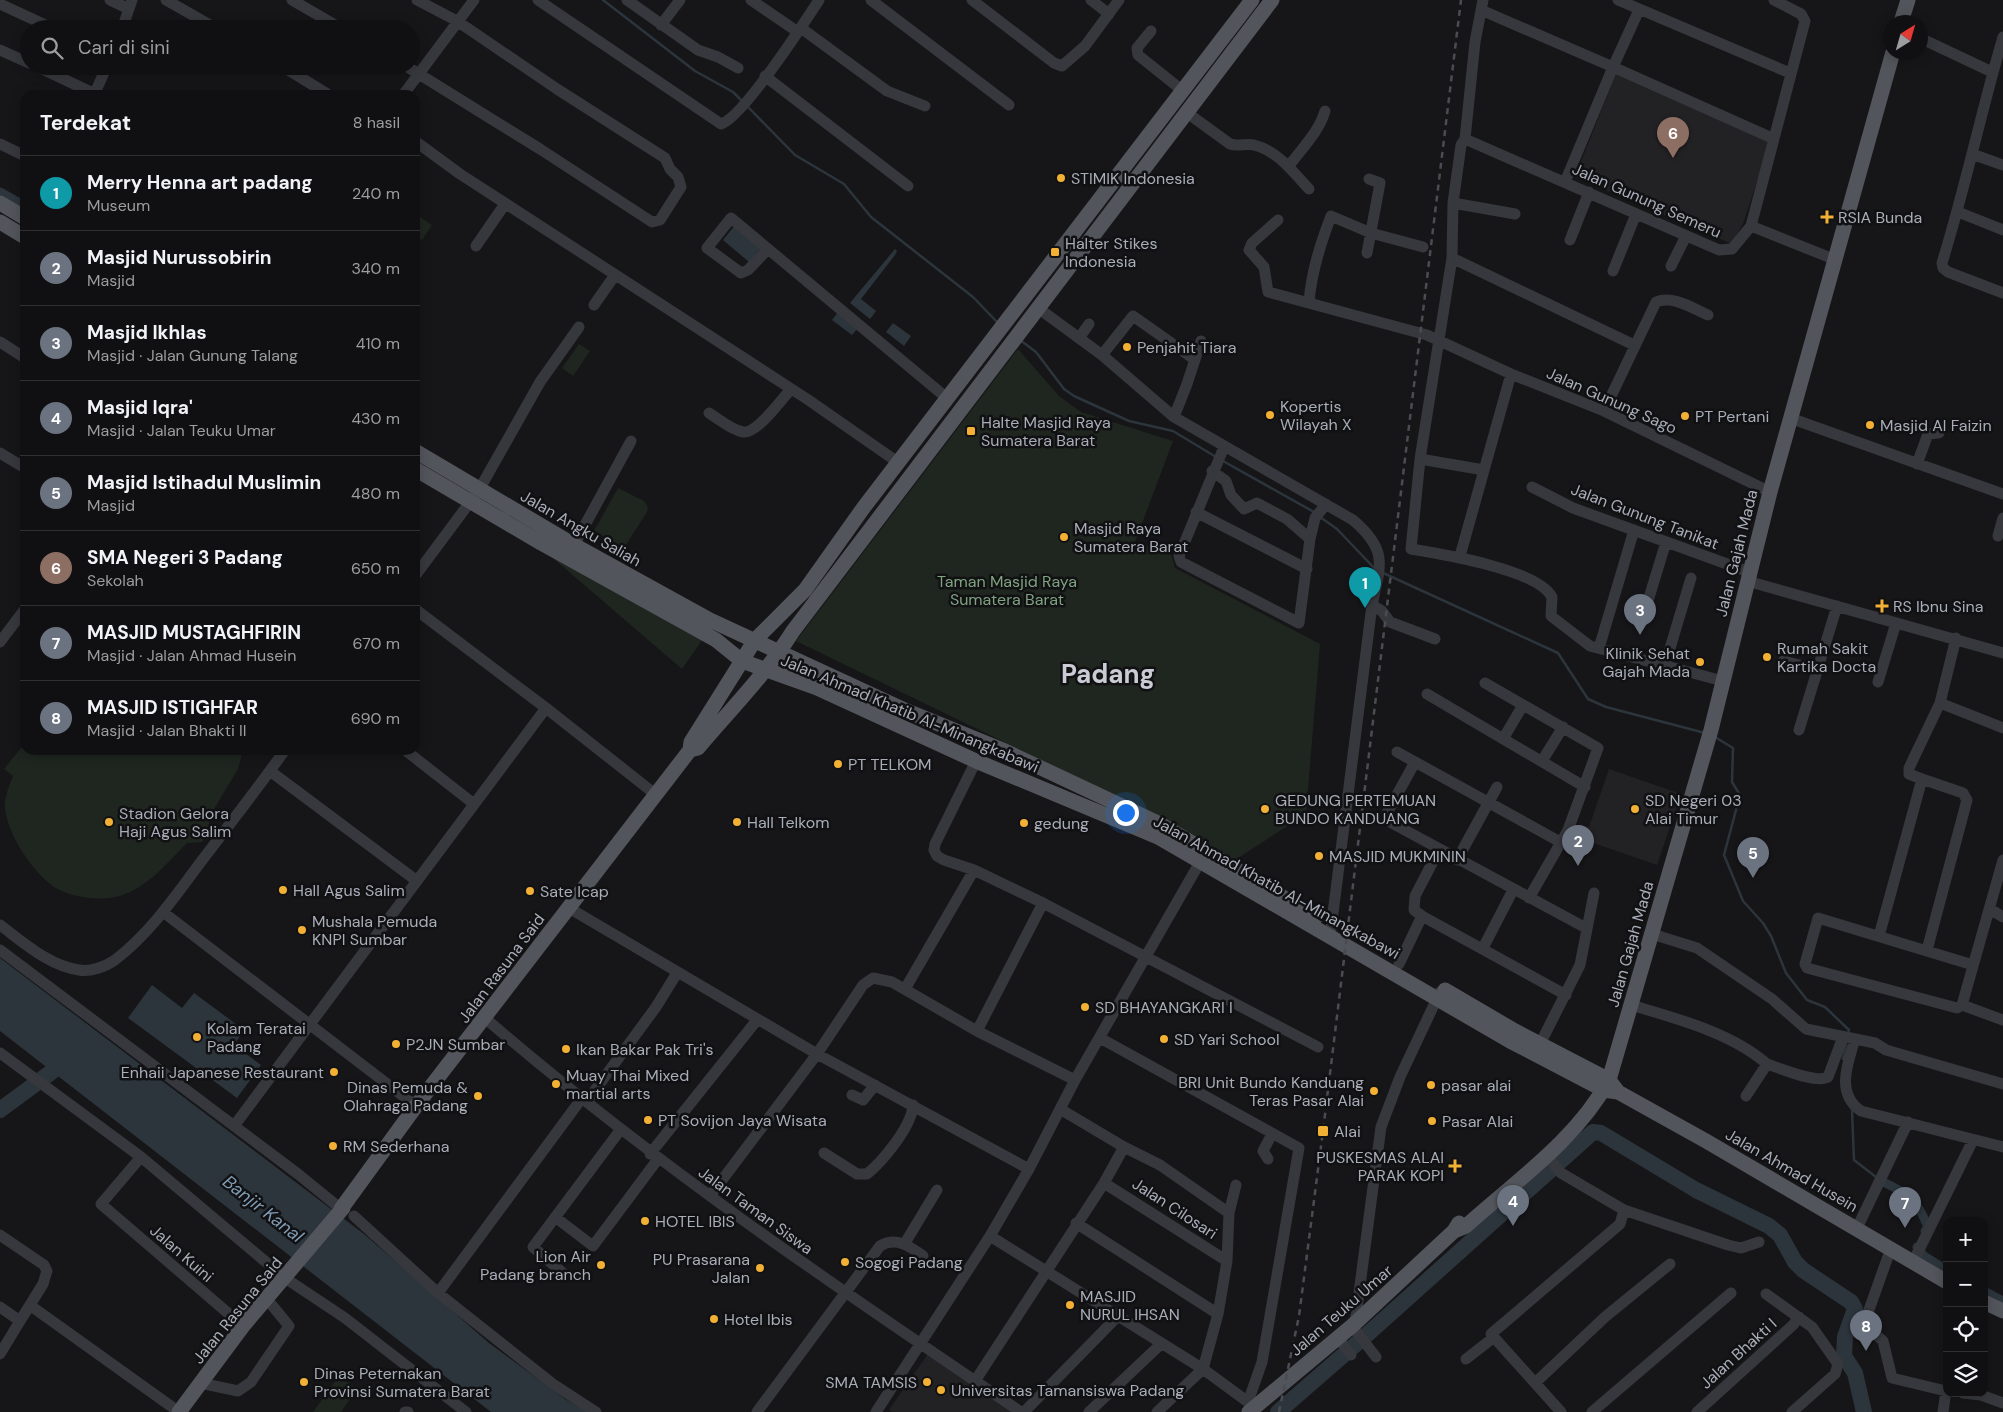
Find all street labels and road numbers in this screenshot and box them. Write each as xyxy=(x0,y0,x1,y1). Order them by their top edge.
street label: Jalan Gunung Semeru xyxy=(1569,158,1725,243)
street label: Jalan Gunung Sago xyxy=(1543,362,1680,439)
street label: Jalan Gunung Tanikat xyxy=(1568,479,1722,554)
street label: Jalan Angku Saliah xyxy=(517,485,645,572)
street label: Jalan Gajah Mada xyxy=(1711,487,1762,619)
street label: Jalan Ahmad Khatib Al-Minangkabawi xyxy=(778,649,1042,778)
street label: Jalan Ahmad Khatib Al-Minangkabawi xyxy=(1150,811,1404,964)
street label: Jalan Gajah Mada xyxy=(1602,879,1659,1010)
street label: Jalan Rasuna Said xyxy=(453,909,549,1027)
street label: Jalan Ahmad Husein xyxy=(1722,1124,1862,1217)
street label: Jalan Taman Siswa xyxy=(694,1162,817,1259)
street label: Jalan Cilosari xyxy=(1128,1173,1221,1244)
street label: Jalan Kuini xyxy=(146,1220,218,1287)
street label: Jalan Rasuna Said xyxy=(188,1253,287,1368)
street label: Jalan Teuku Umar xyxy=(1286,1260,1397,1361)
street label: Jalan Bhakti I xyxy=(1696,1313,1781,1393)

